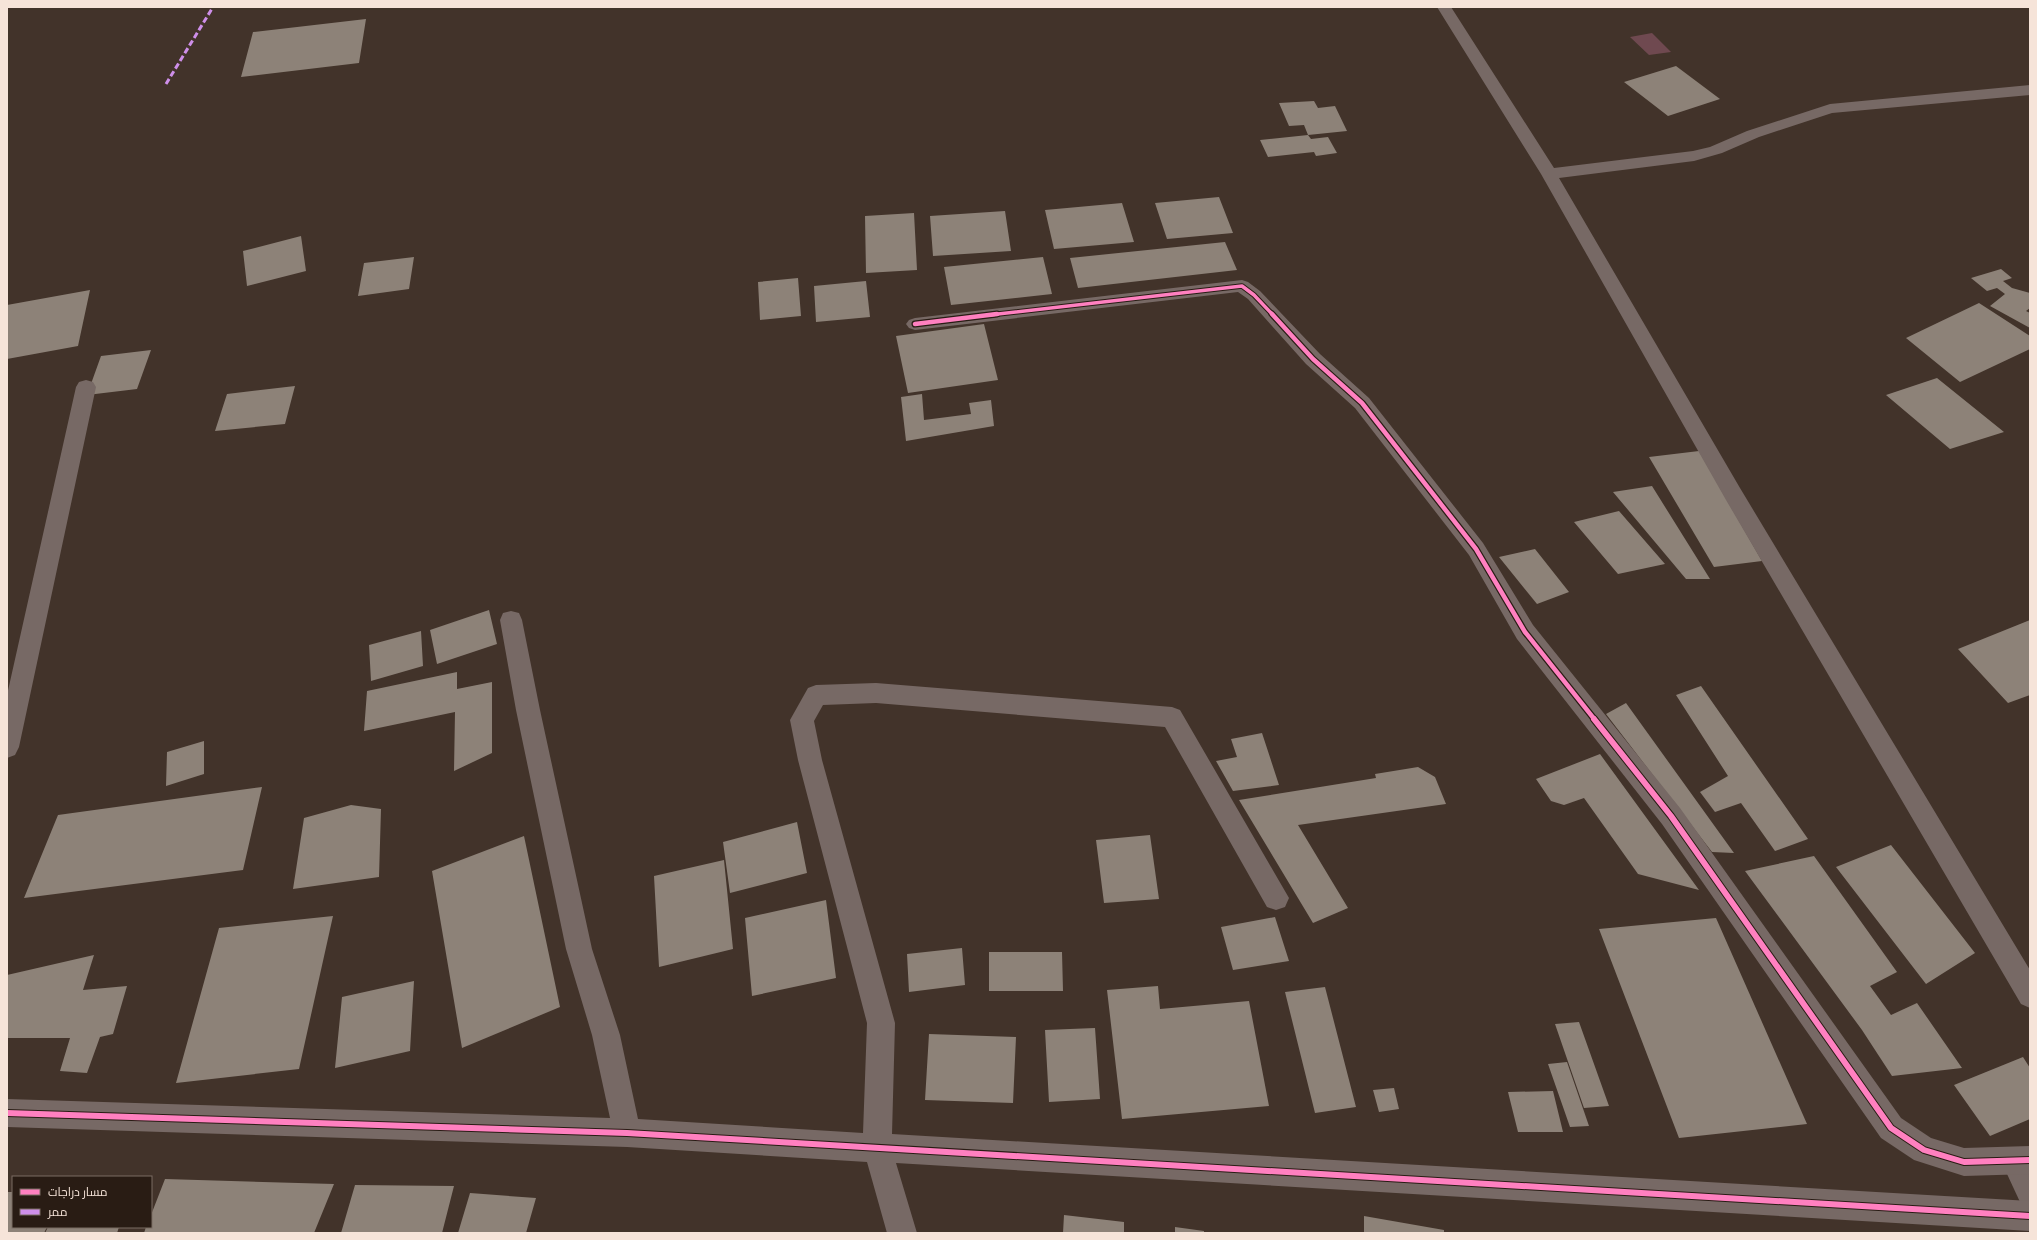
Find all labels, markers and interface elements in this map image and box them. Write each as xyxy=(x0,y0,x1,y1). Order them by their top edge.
legend xyxy=(12,1176,152,1228)
text: مسار دراجات xyxy=(48,1185,107,1201)
text: ممر xyxy=(47,1205,67,1221)

